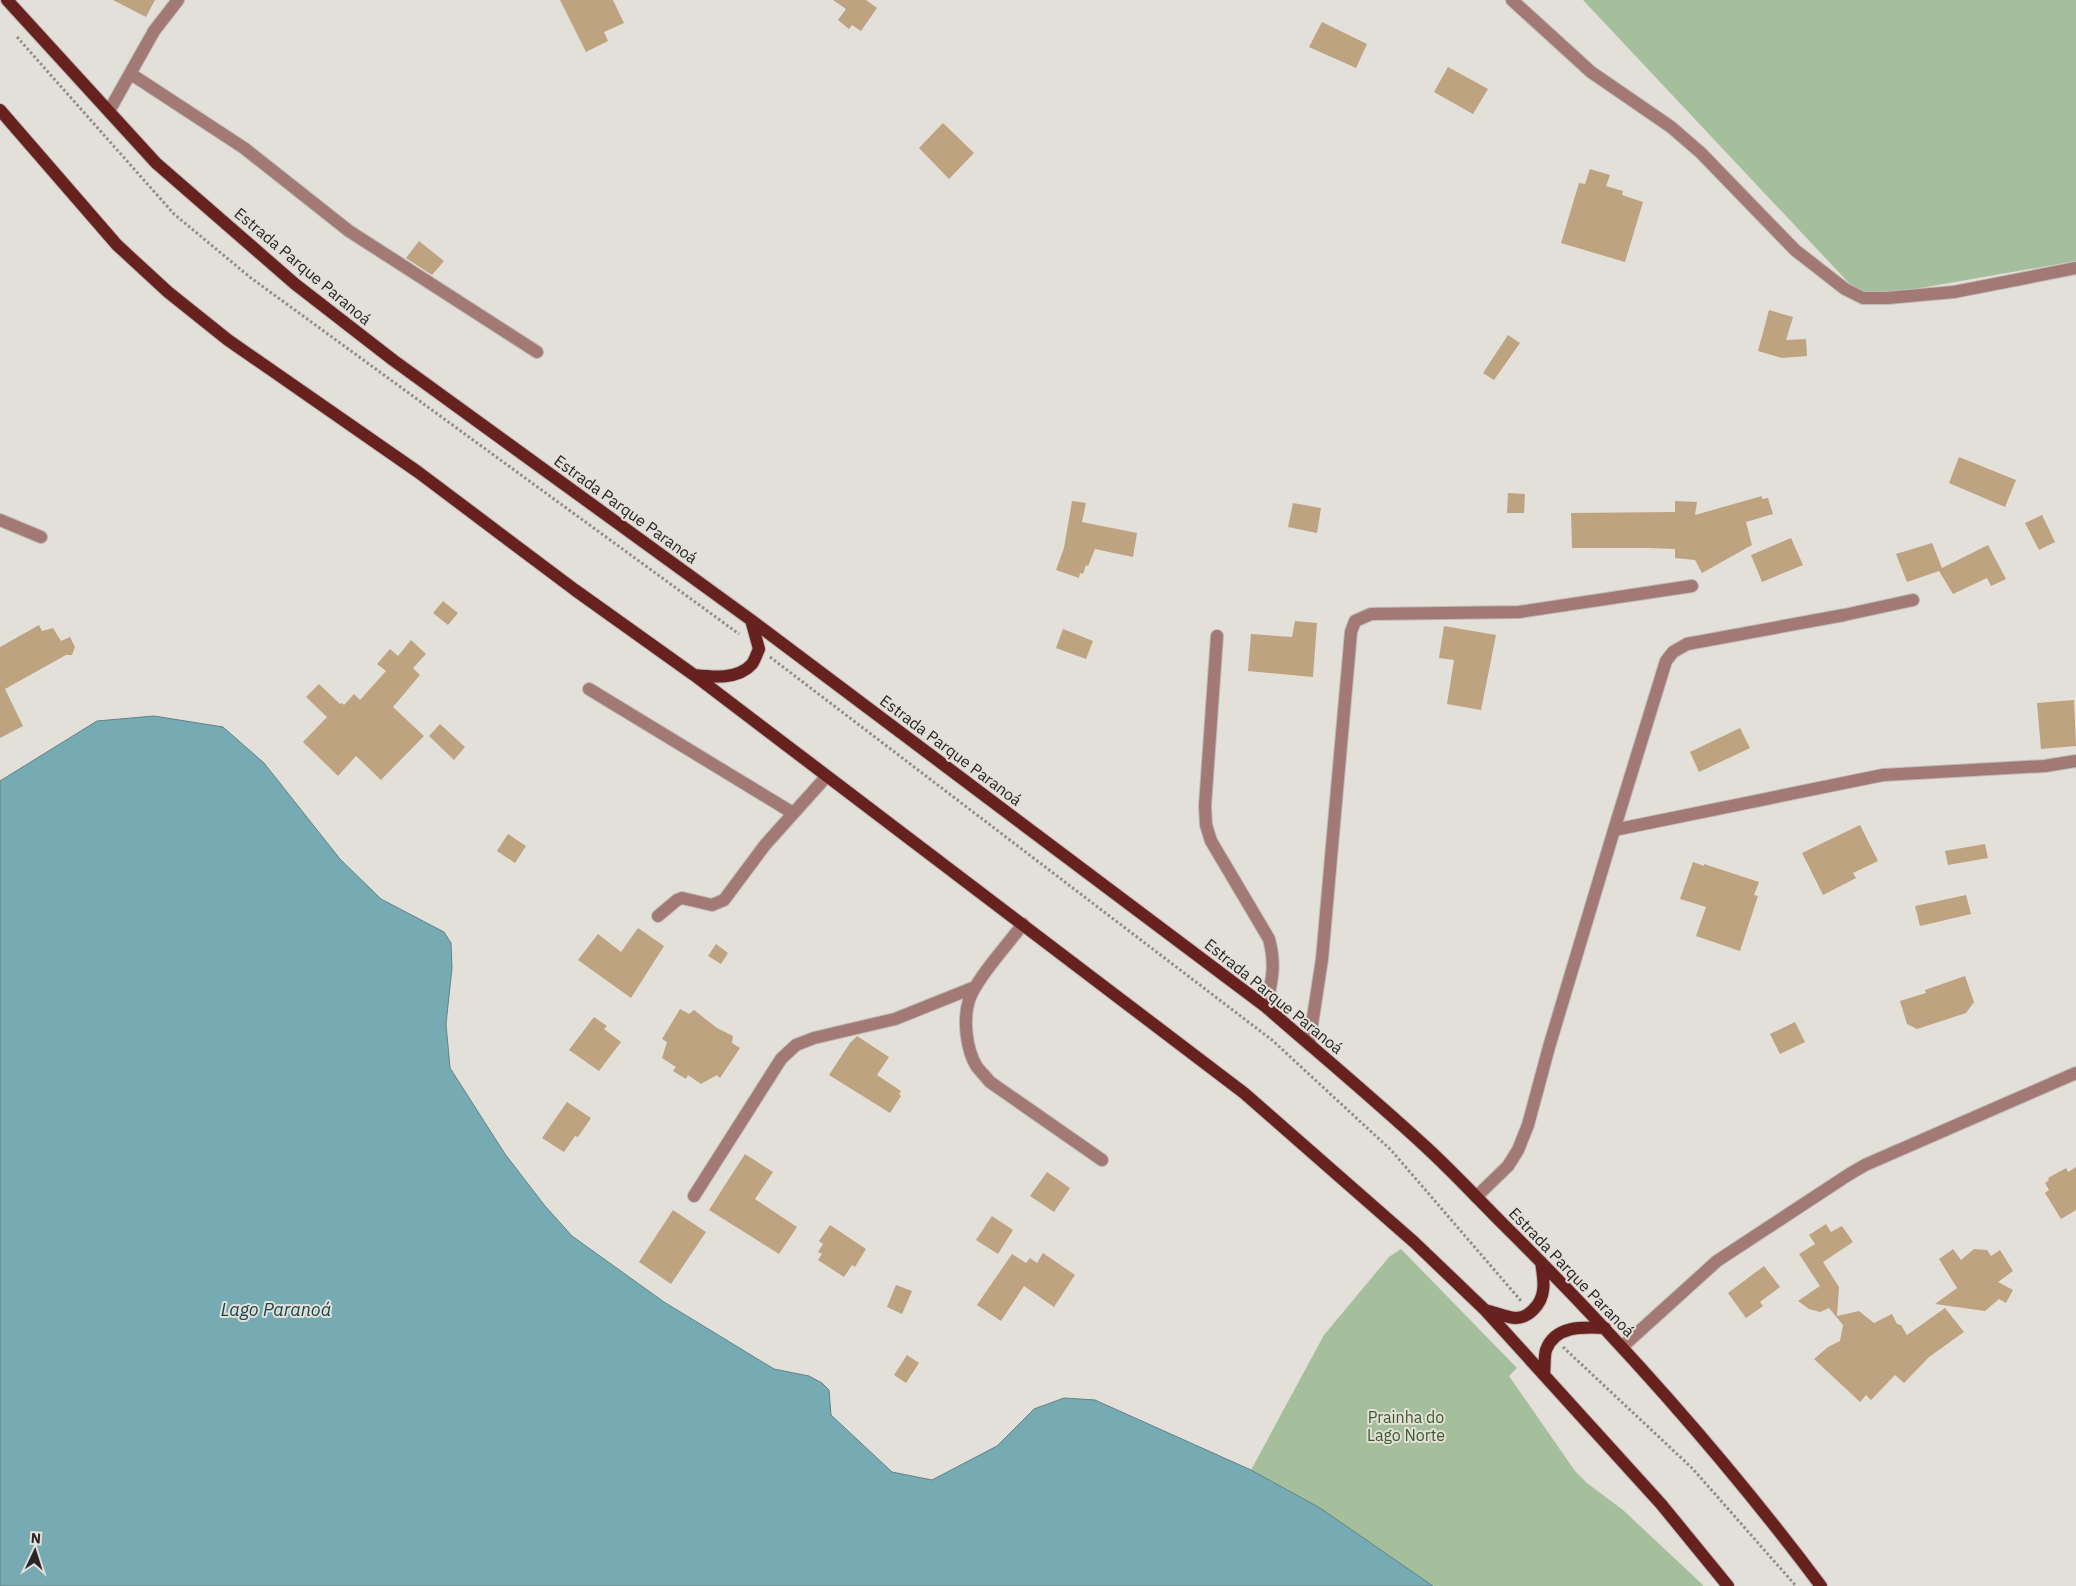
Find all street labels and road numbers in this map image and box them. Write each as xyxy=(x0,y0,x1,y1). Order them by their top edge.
street label: Estrada Parque Paranoá xyxy=(231,203,376,329)
street label: Estrada Parque Paranoá xyxy=(550,450,702,568)
street label: Estrada Parque Paranoá xyxy=(876,690,1026,810)
street label: Estrada Parque Paranoá xyxy=(1201,934,1348,1058)
street label: Estrada Parque Paranoá xyxy=(1505,1203,1639,1341)

